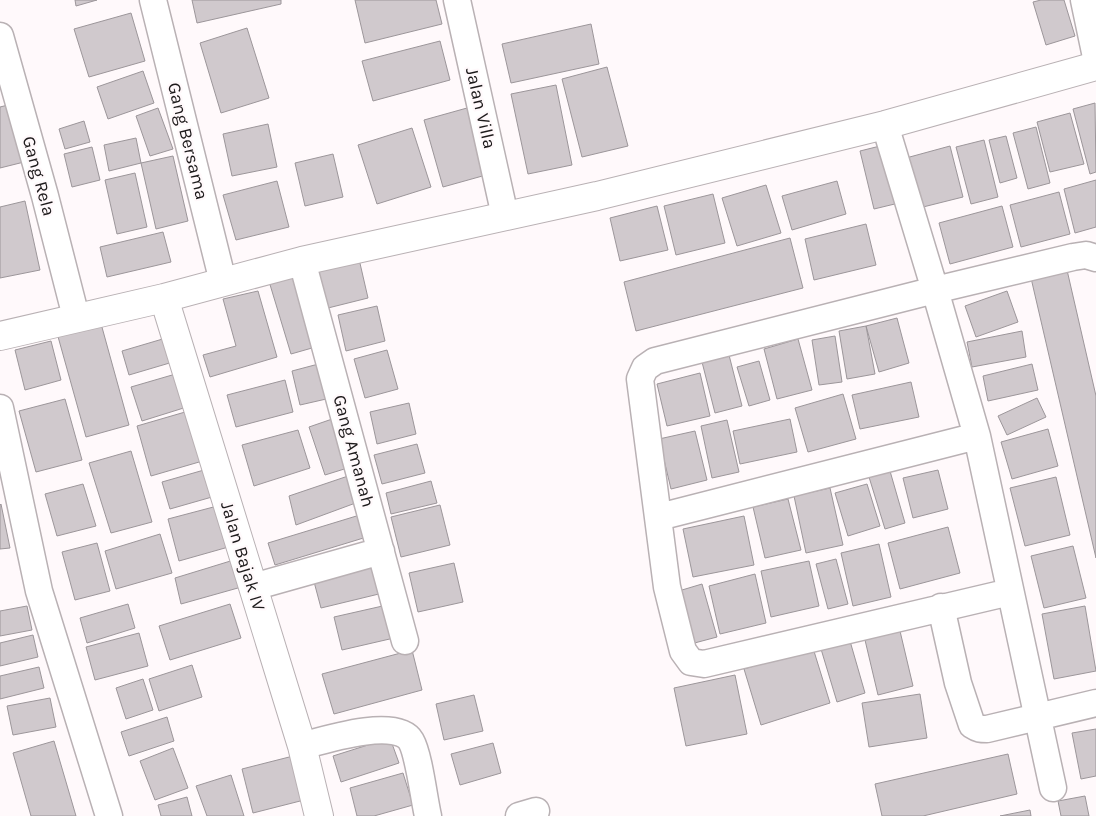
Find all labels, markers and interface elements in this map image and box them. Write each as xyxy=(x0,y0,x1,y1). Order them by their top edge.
street label: Jalan Villa xyxy=(461,65,501,151)
street label: Gang Bersama xyxy=(163,80,213,202)
street label: Gang Rela xyxy=(18,134,60,218)
street label: Gang Amanah xyxy=(328,392,380,510)
street label: Jalan Bajak IV xyxy=(216,499,270,613)

